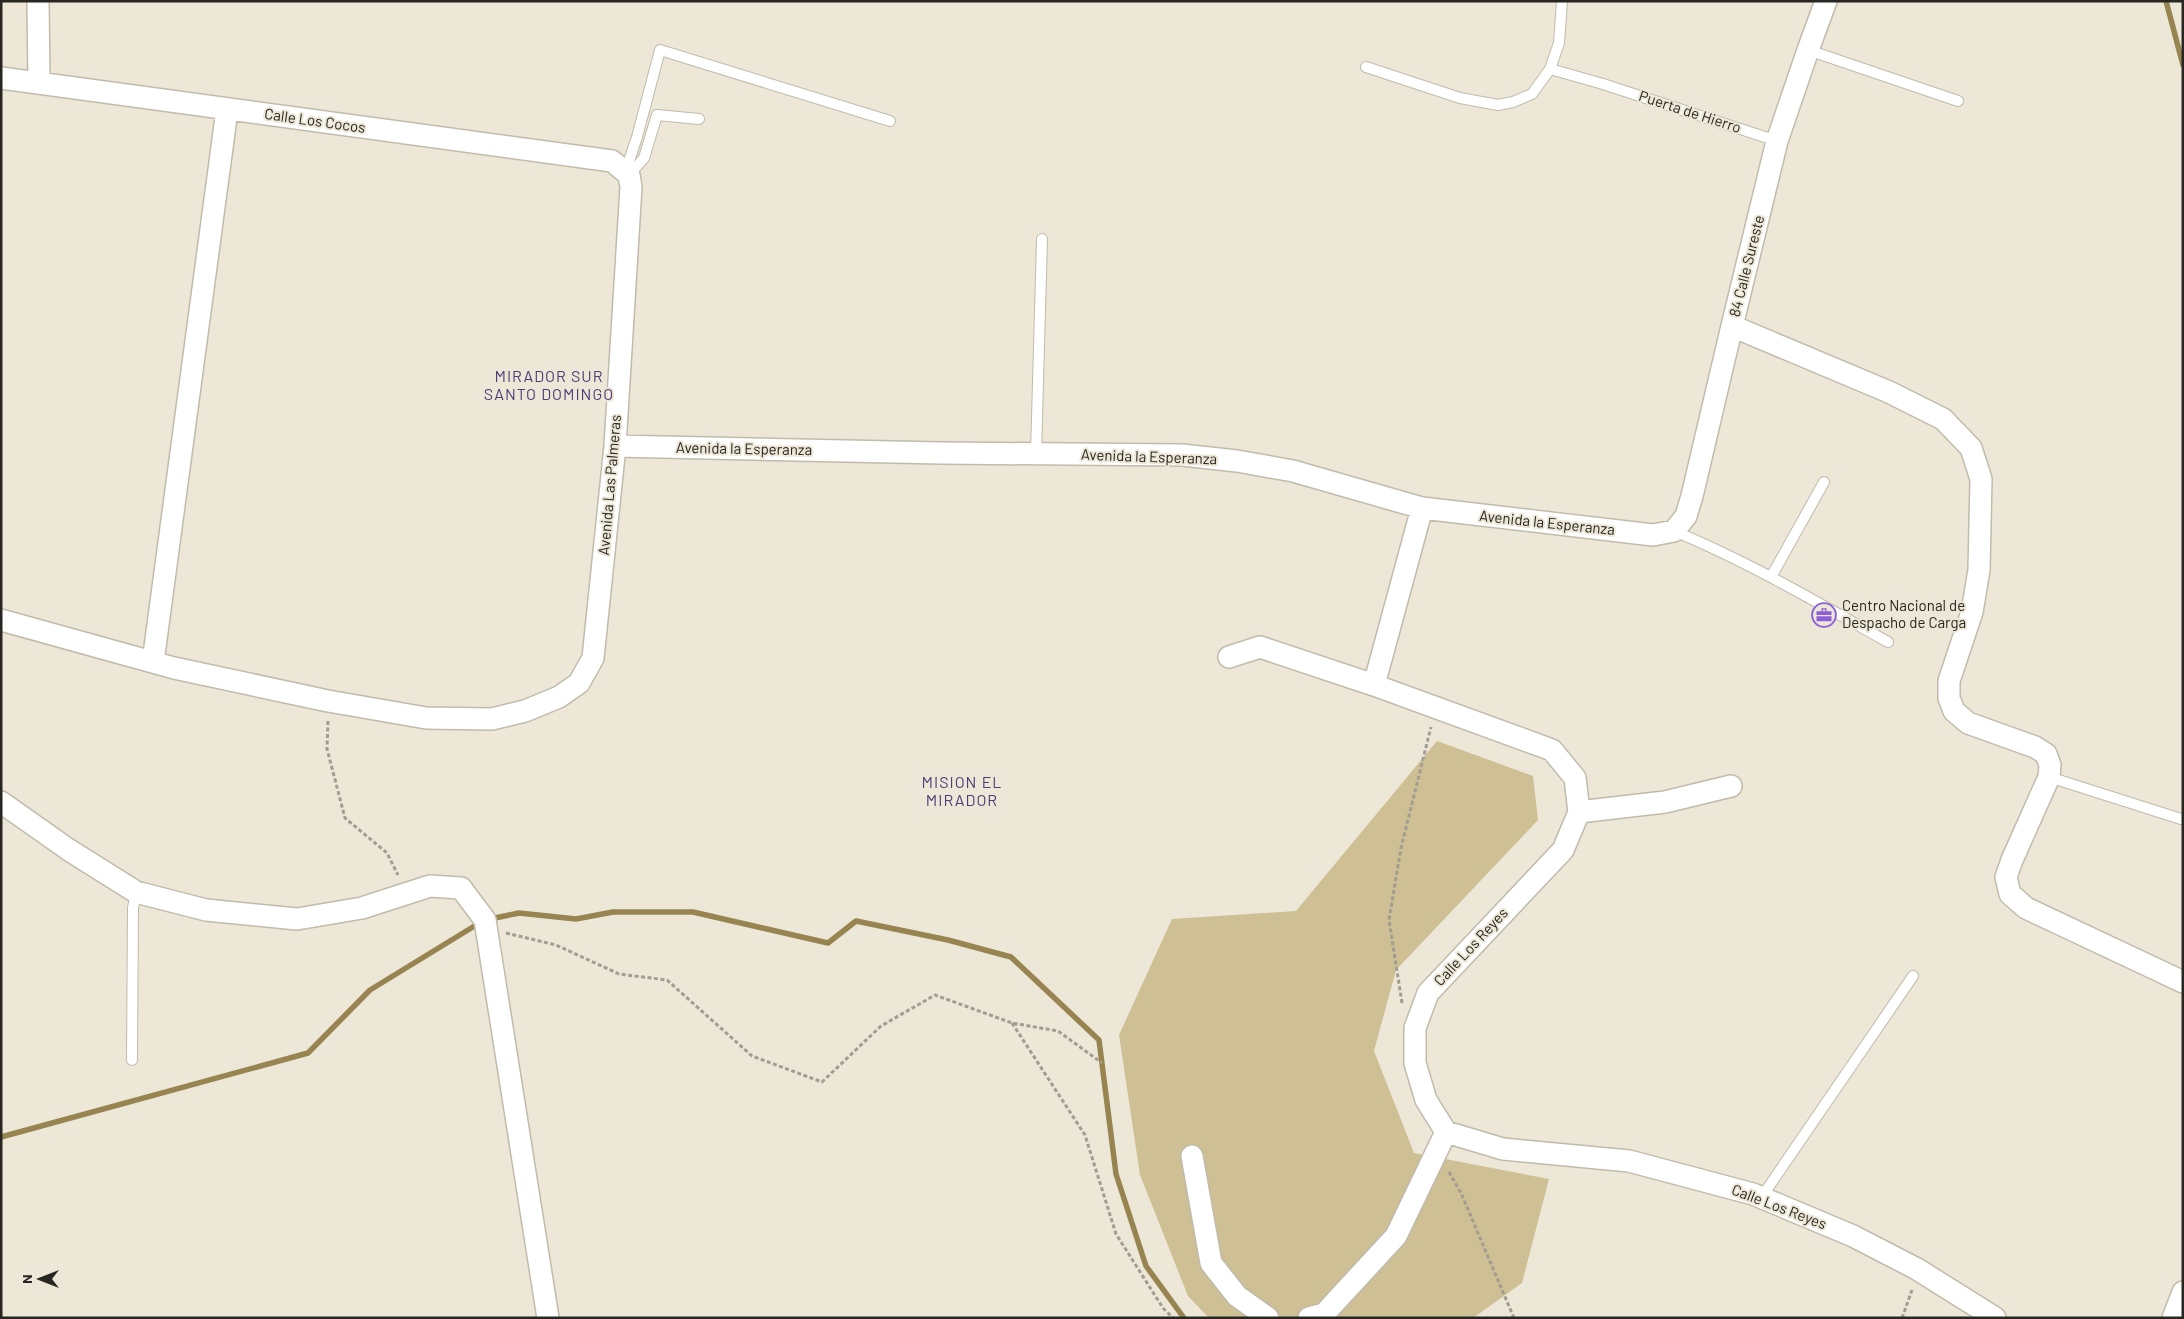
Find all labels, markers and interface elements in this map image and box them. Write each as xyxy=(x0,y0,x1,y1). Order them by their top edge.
street label: Puerta de Hierro xyxy=(1637,86,1744,136)
street label: Calle Los Cocos xyxy=(263,104,367,136)
street label: 84 Calle Sureste xyxy=(1725,213,1767,318)
district label: MIRADOR SUR SANTO DOMINGO xyxy=(484,366,614,403)
street label: Avenida Las Palmeras xyxy=(594,414,624,556)
street label: Avenida la Esperanza xyxy=(676,438,812,458)
street label: Avenida la Esperanza xyxy=(1081,445,1218,467)
street label: Avenida la Esperanza xyxy=(1478,506,1616,538)
place label: Centro Nacional de Despacho de Carga xyxy=(1842,596,1966,631)
office icon: Centro Nacional de Despacho de Carga xyxy=(1811,602,1837,628)
district label: MISION EL MIRADOR xyxy=(922,772,1002,809)
street label: Calle Los Reyes xyxy=(1430,904,1511,989)
street label: Calle Los Reyes xyxy=(1729,1180,1829,1232)
north arrow xyxy=(15,1254,65,1304)
text: N xyxy=(18,1274,35,1284)

